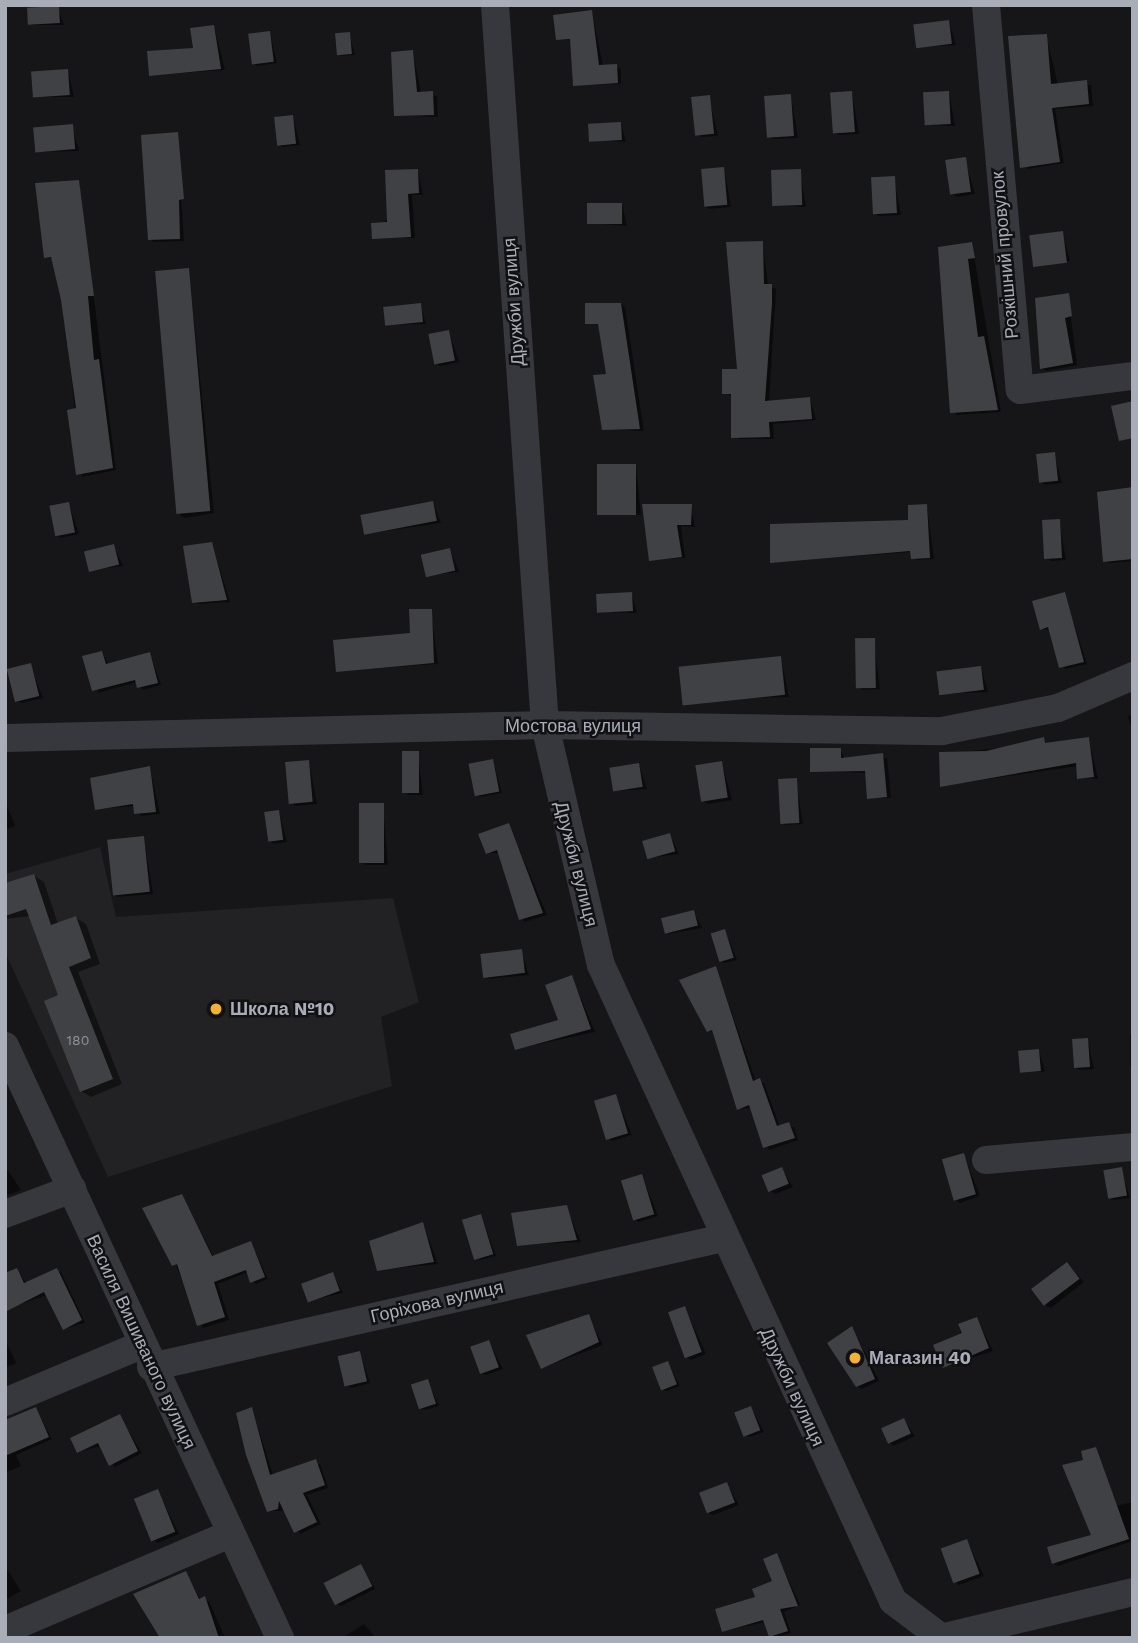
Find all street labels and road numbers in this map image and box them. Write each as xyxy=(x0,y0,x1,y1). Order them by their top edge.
street label: Розкішний провулок xyxy=(987,170,1023,340)
street label: Дружби вулиця xyxy=(499,237,529,367)
street label: Мостова вулиця xyxy=(505,715,641,737)
street label: Дружби вулиця xyxy=(550,799,602,929)
street label: Василя Вишиваного вулиця xyxy=(82,1231,200,1453)
street label: Горіхова вулиця xyxy=(369,1276,505,1328)
street label: Дружби вулиця xyxy=(755,1324,829,1450)

